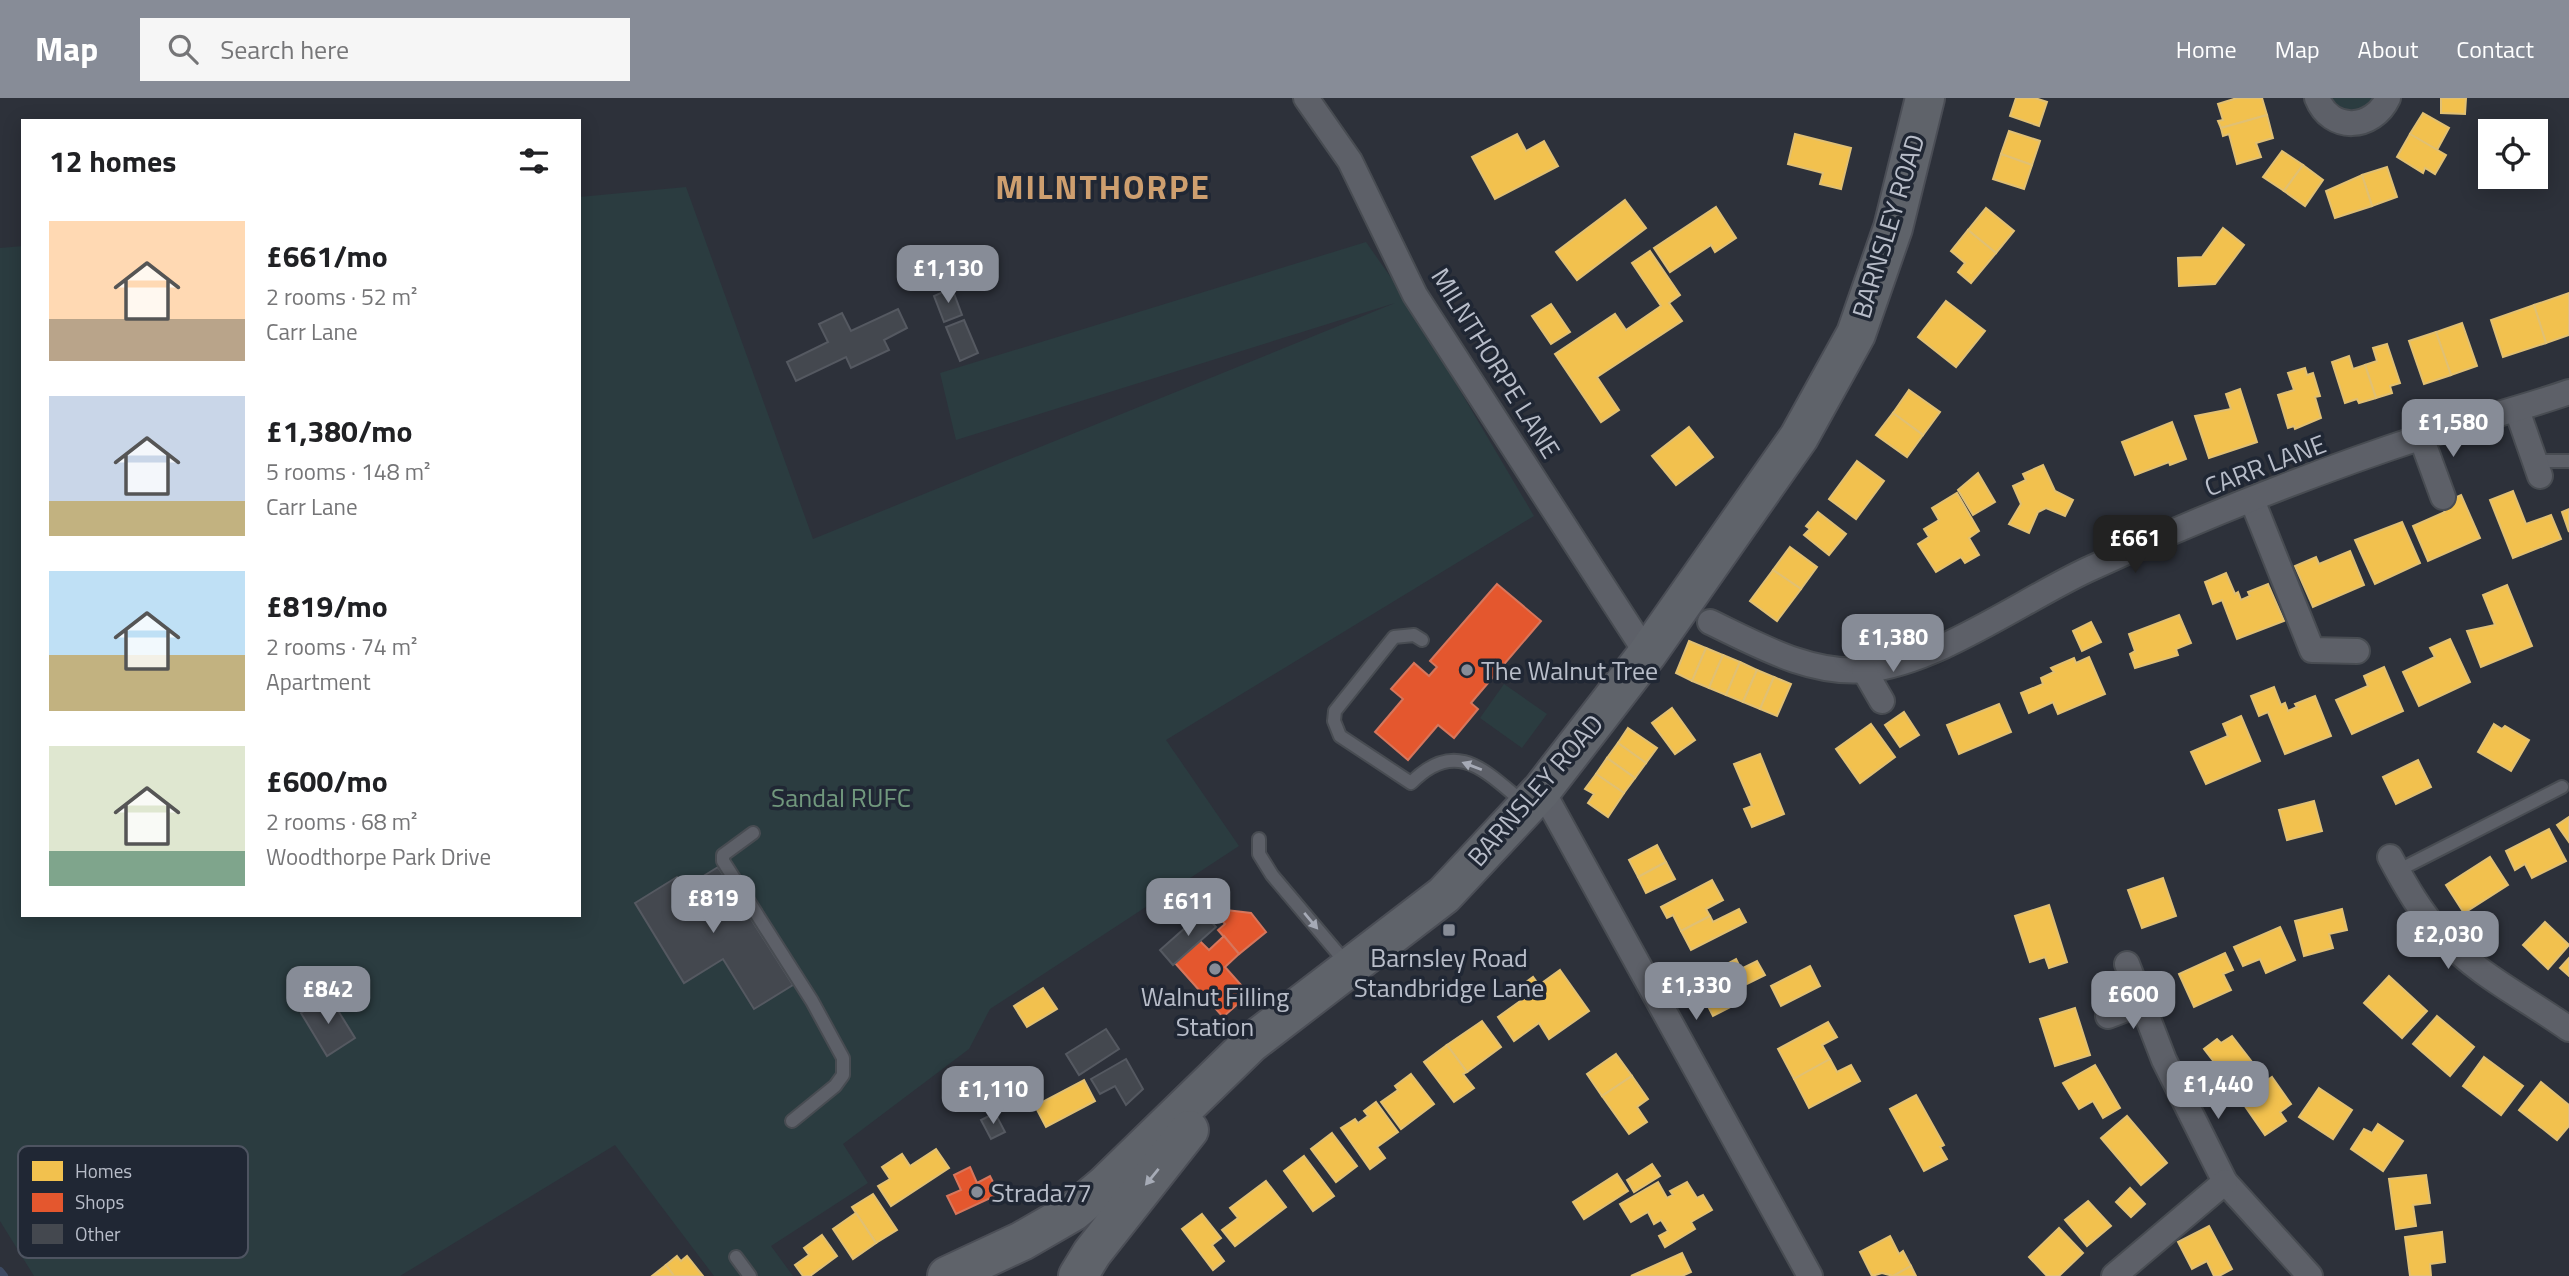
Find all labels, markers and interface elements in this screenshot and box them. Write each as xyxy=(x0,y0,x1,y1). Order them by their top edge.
search box xyxy=(140,18,630,81)
text: Map xyxy=(35,24,98,74)
icon: search xyxy=(164,30,202,68)
text: Search here xyxy=(220,30,349,69)
text: Home xyxy=(2176,31,2237,67)
text: Map xyxy=(2275,31,2320,67)
text: About xyxy=(2358,31,2418,67)
text: Contact xyxy=(2456,31,2534,67)
map controls xyxy=(2478,119,2548,189)
button: locate xyxy=(2478,119,2548,189)
street label: BARNSLEY ROAD xyxy=(1841,129,1935,323)
text: 12 homes xyxy=(49,138,176,184)
icon: filters xyxy=(515,142,553,180)
district label: MILNTHORPE xyxy=(995,162,1211,212)
text: £661/mo xyxy=(266,233,388,279)
pin: £1,130 xyxy=(891,246,1005,305)
icon: home xyxy=(105,249,189,333)
text: £1,130 xyxy=(913,250,983,285)
street label: MILNTHORPE LANE xyxy=(1422,260,1570,466)
text: 2 rooms · 52 m² xyxy=(266,279,417,314)
text: Carr Lane xyxy=(266,314,358,349)
pin: £1,580 xyxy=(2396,400,2510,459)
text: £1,580 xyxy=(2418,404,2488,439)
text: £1,380/mo xyxy=(266,408,412,454)
icon: home xyxy=(105,424,189,508)
street label: CARR LANE xyxy=(2199,424,2331,506)
text: 5 rooms · 148 m² xyxy=(266,454,430,489)
text: Carr Lane xyxy=(266,489,358,524)
pin: £661 xyxy=(2094,516,2176,575)
text: £661 xyxy=(2109,520,2161,555)
text: £819/mo xyxy=(266,583,388,629)
icon: home xyxy=(105,599,189,683)
pin: £1,380 xyxy=(1836,614,1950,674)
text: £1,380 xyxy=(1858,619,1928,654)
text: 2 rooms · 74 m² xyxy=(266,629,417,664)
place label: The Walnut Tree xyxy=(1481,651,1658,690)
marker: The Walnut Tree xyxy=(1459,662,1475,678)
text: Apartment xyxy=(266,664,371,699)
street label: BARNSLEY ROAD xyxy=(1458,705,1612,875)
text: £600/mo xyxy=(266,758,388,804)
one-way arrow xyxy=(1462,761,1483,772)
icon: home xyxy=(105,774,189,858)
park label: Sandal RUFC xyxy=(771,778,911,817)
text: 2 rooms · 68 m² xyxy=(266,804,417,839)
text: Woodthorpe Park Drive xyxy=(266,839,491,874)
pin: £819 xyxy=(672,876,754,935)
pin: £611 xyxy=(1147,878,1229,938)
text: £819 xyxy=(687,880,739,915)
text: £611 xyxy=(1162,883,1214,918)
one-way arrow xyxy=(1303,912,1319,930)
pin: £2,030 xyxy=(2391,912,2505,971)
text: £2,030 xyxy=(2413,916,2483,951)
marker: Barnsley Road Standbridge Lane xyxy=(1441,922,1457,938)
place label: Barnsley Road Standbridge Lane xyxy=(1354,938,1544,1007)
marker: Walnut Filling Station xyxy=(1207,961,1223,977)
pin: £1,330 xyxy=(1639,962,1753,1022)
pin: £842 xyxy=(287,967,369,1026)
text: £1,330 xyxy=(1661,967,1731,1002)
text: £842 xyxy=(302,971,354,1006)
pin: £600 xyxy=(2092,972,2174,1031)
text: £600 xyxy=(2107,976,2159,1011)
place label: Walnut Filling Station xyxy=(1141,977,1289,1046)
pin: £1,440 xyxy=(2161,1062,2275,1121)
pin: £1,110 xyxy=(936,1066,1050,1126)
text: £1,440 xyxy=(2183,1066,2253,1101)
text: £1,110 xyxy=(958,1071,1028,1106)
legend xyxy=(18,1146,248,1258)
text: Homes xyxy=(75,1156,132,1185)
one-way arrow xyxy=(1146,1168,1160,1186)
place label: Strada77 xyxy=(991,1173,1092,1212)
marker: Strada77 xyxy=(969,1184,985,1200)
text: Shops xyxy=(75,1187,125,1216)
text: Other xyxy=(75,1219,121,1248)

